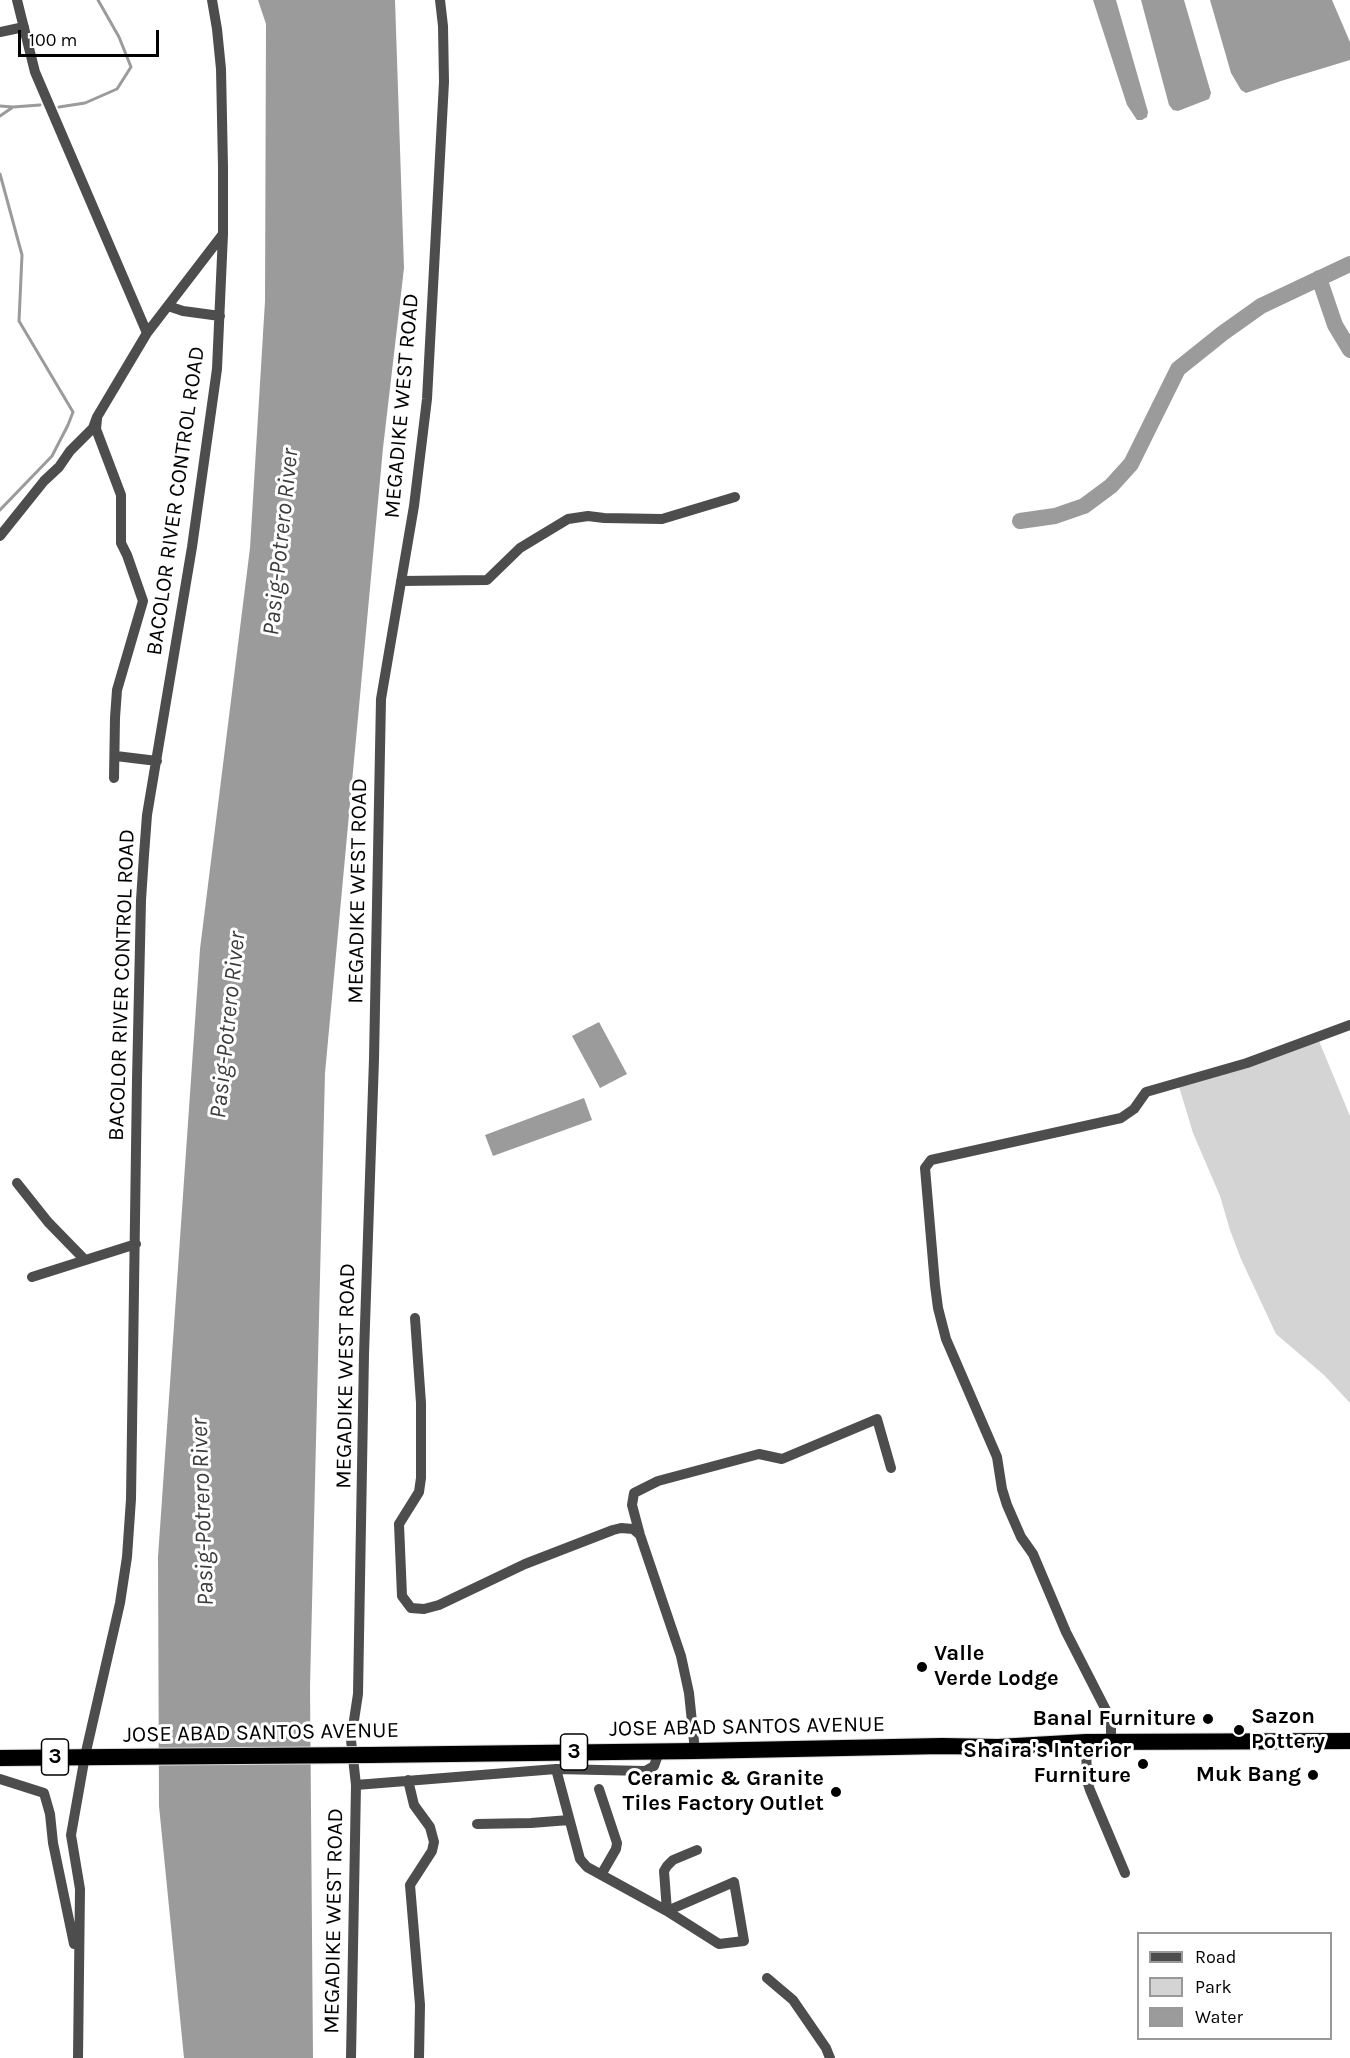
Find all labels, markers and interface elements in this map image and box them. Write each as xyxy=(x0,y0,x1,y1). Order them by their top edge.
scale bar xyxy=(21,18,162,56)
text: 100 m xyxy=(29,29,77,51)
street label: MEGADIKE WEST ROAD xyxy=(379,292,425,520)
street label: BACOLOR RIVER CONTROL ROAD xyxy=(141,345,211,657)
water label: Pasig-Potrero River xyxy=(257,447,305,637)
street label: MEGADIKE WEST ROAD xyxy=(343,778,373,1004)
street label: BACOLOR RIVER CONTROL ROAD xyxy=(103,829,141,1141)
water label: Pasig-Potrero River xyxy=(204,930,252,1120)
street label: MEGADIKE WEST ROAD xyxy=(331,1263,361,1489)
water label: Pasig-Potrero River xyxy=(185,1418,221,1606)
place label: Valle Verde Lodge xyxy=(934,1641,1059,1693)
marker: Valle Verde Lodge xyxy=(915,1660,929,1674)
place label: Sazon Pottery xyxy=(1251,1704,1325,1756)
place label: Banal Furniture xyxy=(1032,1706,1196,1732)
street label: JOSE ABAD SANTOS AVENUE xyxy=(609,1711,885,1743)
marker: Banal Furniture xyxy=(1201,1712,1215,1726)
street label: JOSE ABAD SANTOS AVENUE xyxy=(123,1717,399,1749)
marker: Sazon Pottery xyxy=(1232,1723,1246,1737)
road number: 3 xyxy=(560,1734,588,1770)
place label: Shaira's Interior Furniture xyxy=(963,1738,1131,1790)
road number: 3 xyxy=(42,1739,68,1775)
marker: Shaira's Interior Furniture xyxy=(1136,1757,1150,1771)
place label: Muk Bang xyxy=(1196,1762,1301,1788)
place label: Ceramic & Granite Tiles Factory Outlet xyxy=(623,1766,824,1818)
marker: Muk Bang xyxy=(1306,1768,1320,1782)
marker: Ceramic & Granite Tiles Factory Outlet xyxy=(829,1785,843,1799)
street label: MEGADIKE WEST ROAD xyxy=(319,1808,349,2034)
legend xyxy=(1137,1932,1332,2040)
text: Road xyxy=(1195,1946,1236,1968)
text: Park xyxy=(1195,1976,1232,1998)
text: Water xyxy=(1195,2006,1243,2028)

